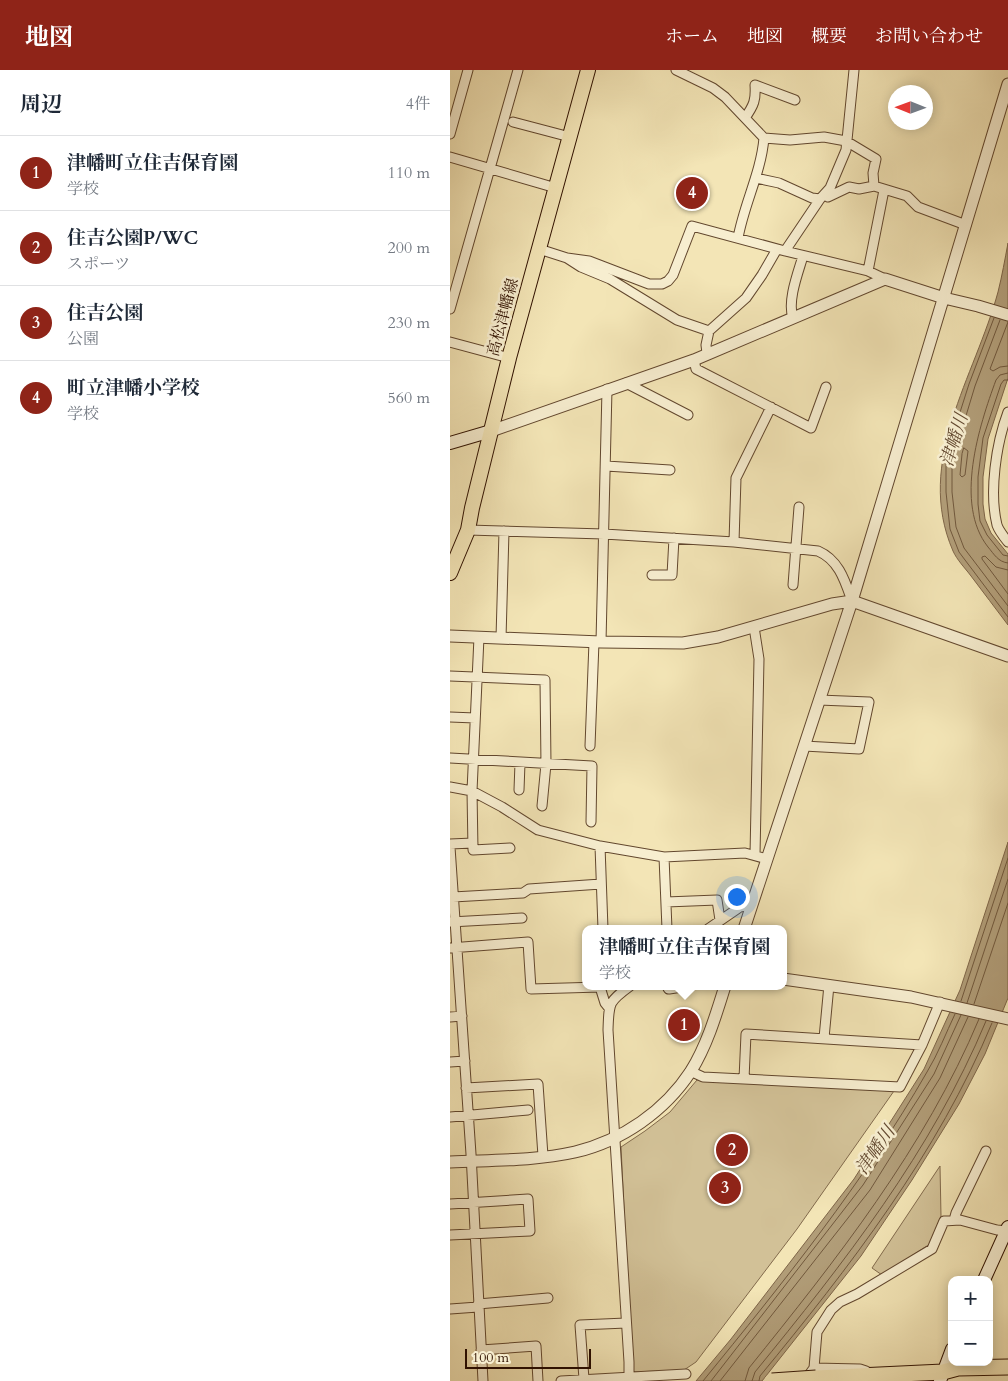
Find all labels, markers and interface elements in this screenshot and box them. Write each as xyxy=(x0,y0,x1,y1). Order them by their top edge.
text: 地図 xyxy=(25,21,73,54)
text: ホーム xyxy=(665,24,719,49)
text: 地図 xyxy=(747,24,783,49)
text: 概要 xyxy=(811,24,847,49)
text: お問い合わせ xyxy=(875,24,983,49)
north arrow xyxy=(888,85,933,130)
text: 周辺 xyxy=(20,90,62,119)
text: 4件 xyxy=(406,93,430,115)
text: 津幡町立住吉保育園 xyxy=(67,150,238,176)
text: 1 xyxy=(32,162,40,184)
text: 110 m xyxy=(388,162,430,184)
pin: 4 xyxy=(676,174,708,212)
text: 学校 xyxy=(67,178,99,200)
text: 住吉公園P/WC xyxy=(67,225,198,251)
text: 2 xyxy=(32,237,40,259)
text: 200 m xyxy=(388,237,430,259)
text: スポーツ xyxy=(67,253,130,275)
street label: 高松津幡線 xyxy=(482,276,524,359)
text: 住吉公園 xyxy=(67,300,143,326)
text: 3 xyxy=(32,312,40,334)
text: 230 m xyxy=(388,312,430,334)
text: 公園 xyxy=(67,328,99,350)
text: 町立津幡小学校 xyxy=(67,375,200,401)
text: 4 xyxy=(32,387,40,409)
text: 560 m xyxy=(388,387,430,409)
text: 学校 xyxy=(67,403,99,425)
water label: 津幡川 xyxy=(935,409,975,470)
your location xyxy=(724,884,750,910)
popup xyxy=(582,925,787,990)
text: 津幡町立住吉保育園 xyxy=(599,934,770,960)
text: 学校 xyxy=(599,962,631,984)
pin: 1 xyxy=(668,1006,700,1044)
water label: 津幡川 xyxy=(850,1119,902,1180)
pin: 2 xyxy=(716,1131,748,1169)
pin: 3 xyxy=(709,1169,741,1207)
map controls xyxy=(948,1276,993,1366)
button: + xyxy=(948,1276,993,1321)
button: − xyxy=(948,1321,993,1366)
scale bar xyxy=(465,1346,591,1369)
text: 100 m xyxy=(472,1348,509,1367)

